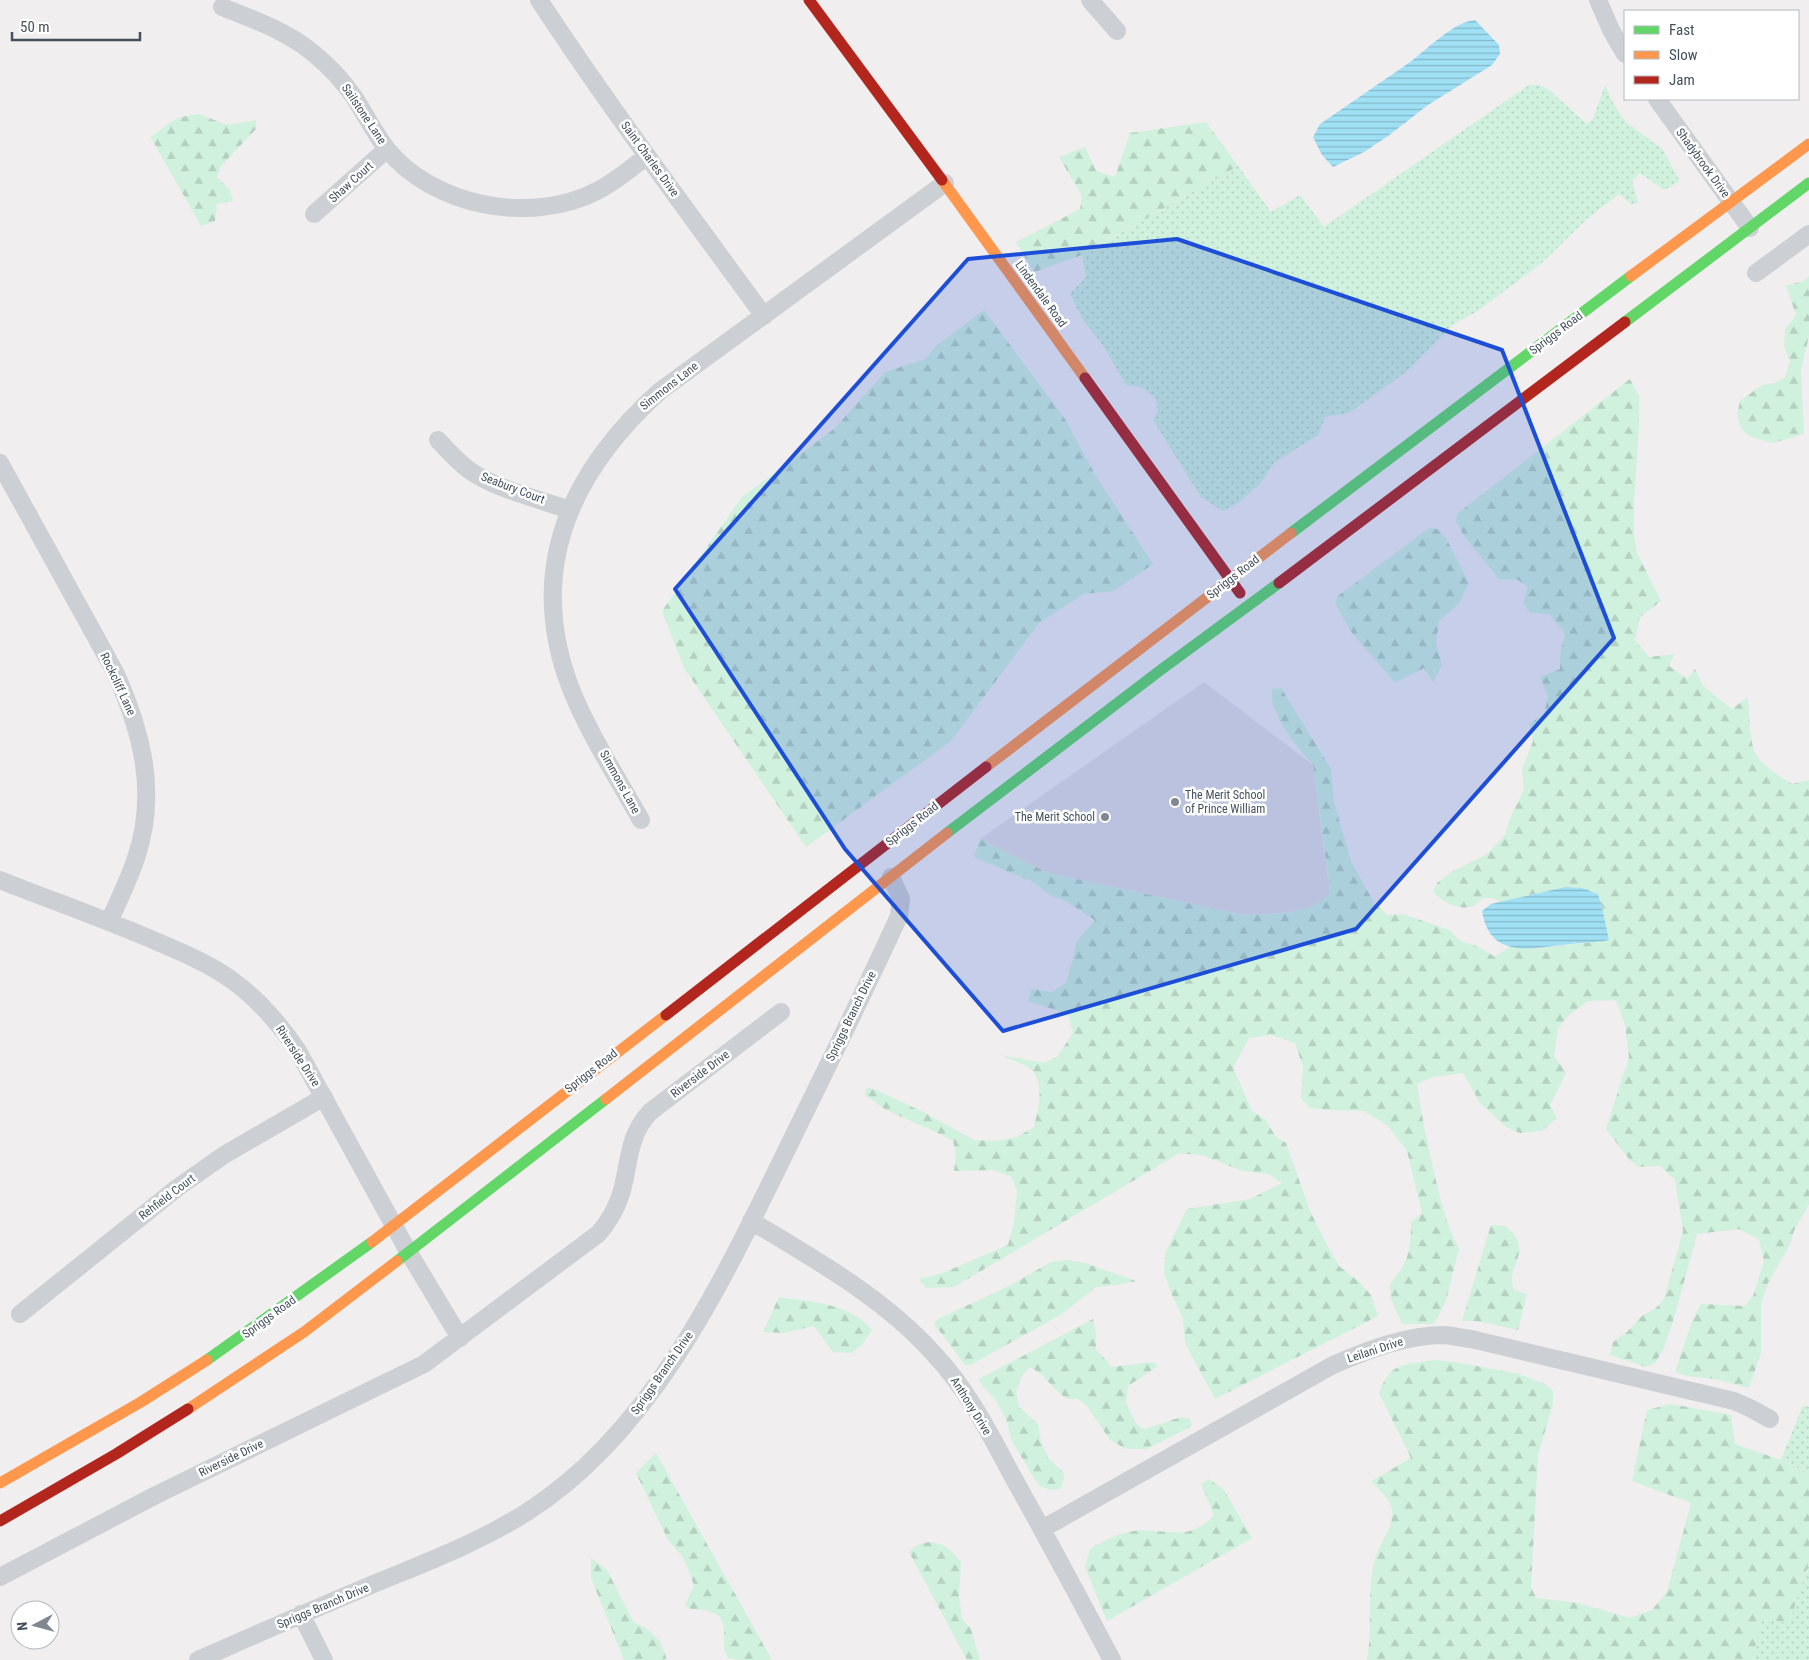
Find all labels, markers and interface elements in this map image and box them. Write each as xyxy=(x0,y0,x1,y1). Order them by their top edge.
scale bar xyxy=(12,10,140,42)
legend xyxy=(1624,10,1799,100)
text: 50 m xyxy=(20,18,50,36)
text: Fast xyxy=(1669,21,1694,39)
text: Slow xyxy=(1669,46,1698,64)
text: Jam xyxy=(1669,71,1695,89)
street label: Sailstone Lane xyxy=(339,81,389,147)
street label: Saint Charles Drive xyxy=(618,119,682,200)
street label: Shadybrook Drive xyxy=(1673,126,1733,201)
street label: Shaw Court xyxy=(326,158,376,205)
street label: Lindendale Road xyxy=(1012,258,1070,330)
street label: Spriggs Road xyxy=(1527,309,1585,357)
street label: Simmons Lane xyxy=(637,359,701,413)
street label: Seabury Court xyxy=(479,469,547,507)
street label: Spriggs Road xyxy=(1204,552,1262,602)
street label: Rockcliff Lane xyxy=(97,650,139,718)
street label: Simmons Lane xyxy=(597,748,643,816)
place label: The Merit School of Prince William xyxy=(1185,788,1265,816)
marker: The Merit School of Prince William xyxy=(1169,796,1181,808)
street label: Spriggs Road xyxy=(883,799,941,849)
place label: The Merit School xyxy=(1015,810,1095,824)
marker: The Merit School xyxy=(1099,811,1111,823)
street label: Spriggs Branch Drive xyxy=(823,968,879,1063)
street label: Riverside Drive xyxy=(273,1023,323,1089)
street label: Spriggs Road xyxy=(562,1046,620,1096)
street label: Riverside Drive xyxy=(668,1047,732,1101)
street label: Rehfield Court xyxy=(136,1171,198,1223)
street label: Spriggs Road xyxy=(240,1293,299,1341)
street label: Spriggs Branch Drive xyxy=(628,1328,696,1417)
street label: Leilani Drive xyxy=(1345,1334,1405,1366)
street label: Anthony Drive xyxy=(948,1374,995,1438)
street label: Riverside Drive xyxy=(196,1436,266,1480)
street label: Spriggs Branch Drive xyxy=(275,1580,371,1632)
north arrow xyxy=(10,1600,60,1650)
text: N xyxy=(14,1621,30,1631)

